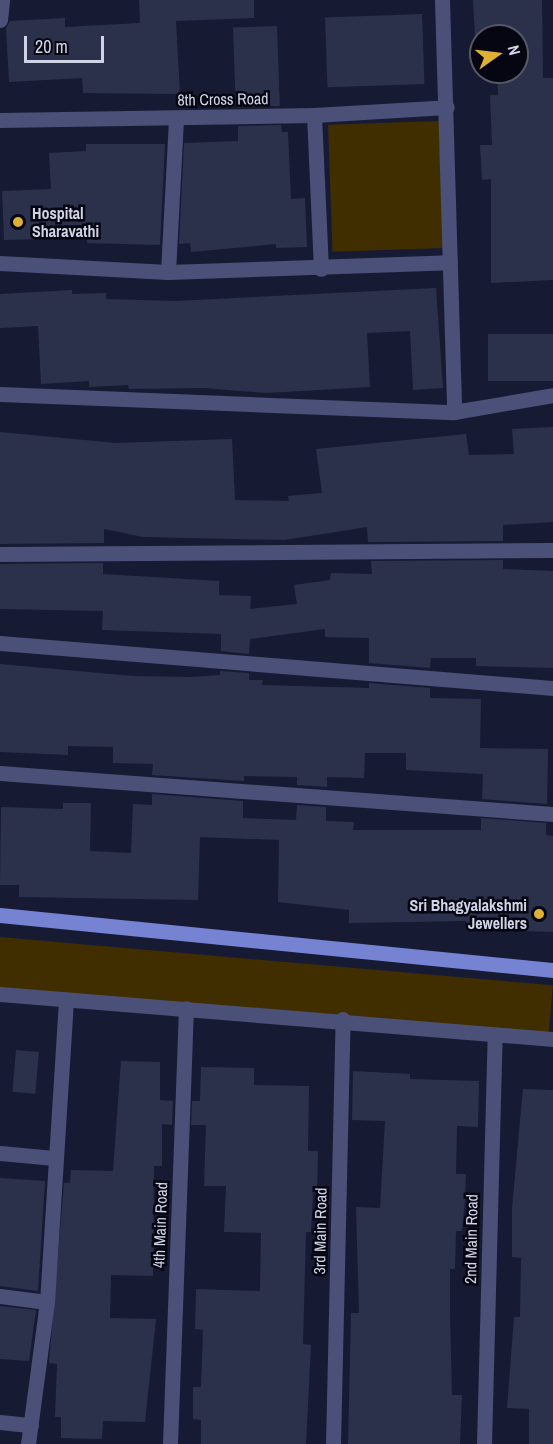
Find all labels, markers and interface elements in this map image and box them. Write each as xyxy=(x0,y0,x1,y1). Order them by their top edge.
scale bar xyxy=(27,24,106,62)
north arrow xyxy=(469,24,529,84)
text: 20 m xyxy=(35,34,68,59)
text: N xyxy=(503,43,526,57)
street label: 8th Cross Road xyxy=(177,89,269,109)
place label: Hospital Sharavathi xyxy=(32,203,99,241)
marker: Hospital Sharavathi xyxy=(9,213,27,231)
place label: Sri Bhagyalakshmi Jewellers xyxy=(410,895,527,933)
marker: Sri Bhagyalakshmi Jewellers xyxy=(532,907,546,921)
street label: 4th Main Road xyxy=(149,1182,171,1268)
street label: 3rd Main Road xyxy=(310,1187,330,1275)
street label: 2nd Main Road xyxy=(461,1194,481,1284)

